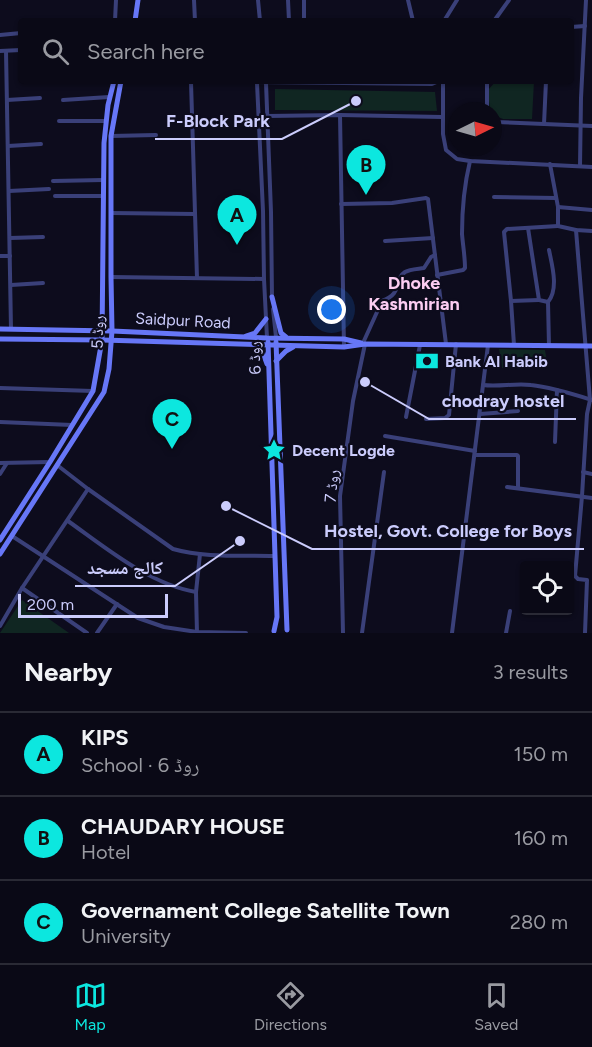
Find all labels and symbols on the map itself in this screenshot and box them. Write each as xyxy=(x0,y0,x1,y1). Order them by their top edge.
north arrow xyxy=(448,102,502,156)
callout: F-Block Park xyxy=(155,103,282,139)
text: F-Block Park xyxy=(166,110,270,132)
pin: B xyxy=(346,146,386,195)
pin: A xyxy=(218,196,256,245)
district label: Dhoke Kashmirian xyxy=(368,272,460,315)
your location xyxy=(317,295,346,324)
street label: Saidpur Road xyxy=(135,309,231,332)
street label: روڈ 5 xyxy=(87,315,108,349)
street label: روڈ 6 xyxy=(244,341,265,375)
bank icon: Bank Al Habib xyxy=(414,348,440,374)
place label: Bank Al Habib xyxy=(445,352,548,371)
callout: chodray hostel xyxy=(429,383,576,419)
text: chodray hostel xyxy=(442,390,564,412)
pin: C xyxy=(152,400,192,449)
place icon: Decent Logde xyxy=(261,437,287,463)
place label: Decent Logde xyxy=(292,441,395,460)
street label: روڈ 7 xyxy=(321,469,342,503)
callout: Hostel, Govt. College for Boys xyxy=(312,513,584,549)
text: Hostel, Govt. College for Boys xyxy=(324,520,573,542)
callout: کالج مسجد xyxy=(75,550,175,586)
text: کالج مسجد xyxy=(87,557,163,580)
scale bar xyxy=(18,591,168,618)

